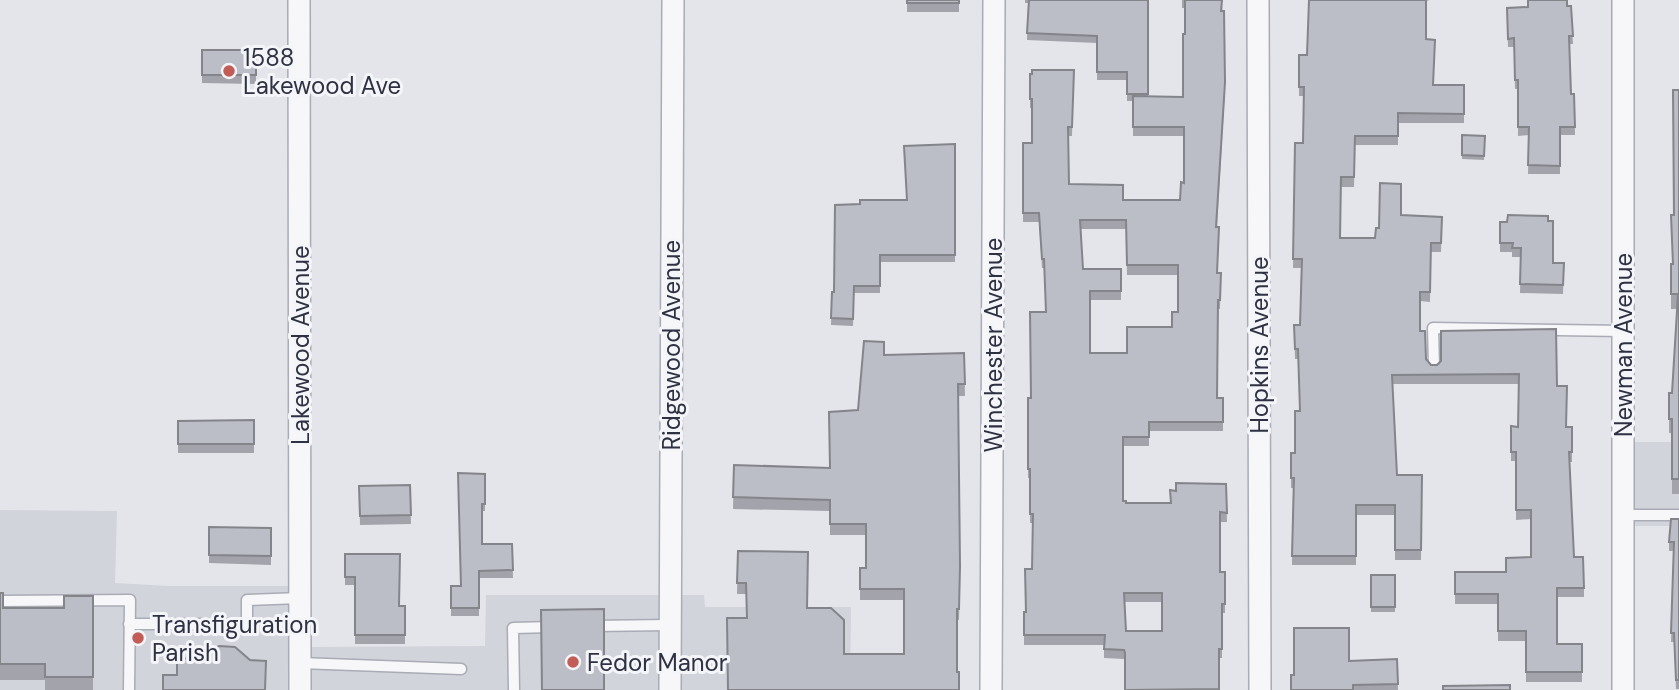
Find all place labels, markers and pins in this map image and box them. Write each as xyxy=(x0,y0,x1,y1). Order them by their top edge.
place label: 1588 Lakewood Ave xyxy=(243,42,401,101)
marker: 1588 Lakewood Ave xyxy=(221,63,237,79)
place label: Transfiguration Parish xyxy=(152,609,317,668)
marker: Transfiguration Parish xyxy=(130,630,146,646)
place label: Fedor Manor xyxy=(587,647,728,678)
marker: Fedor Manor xyxy=(565,654,581,670)

